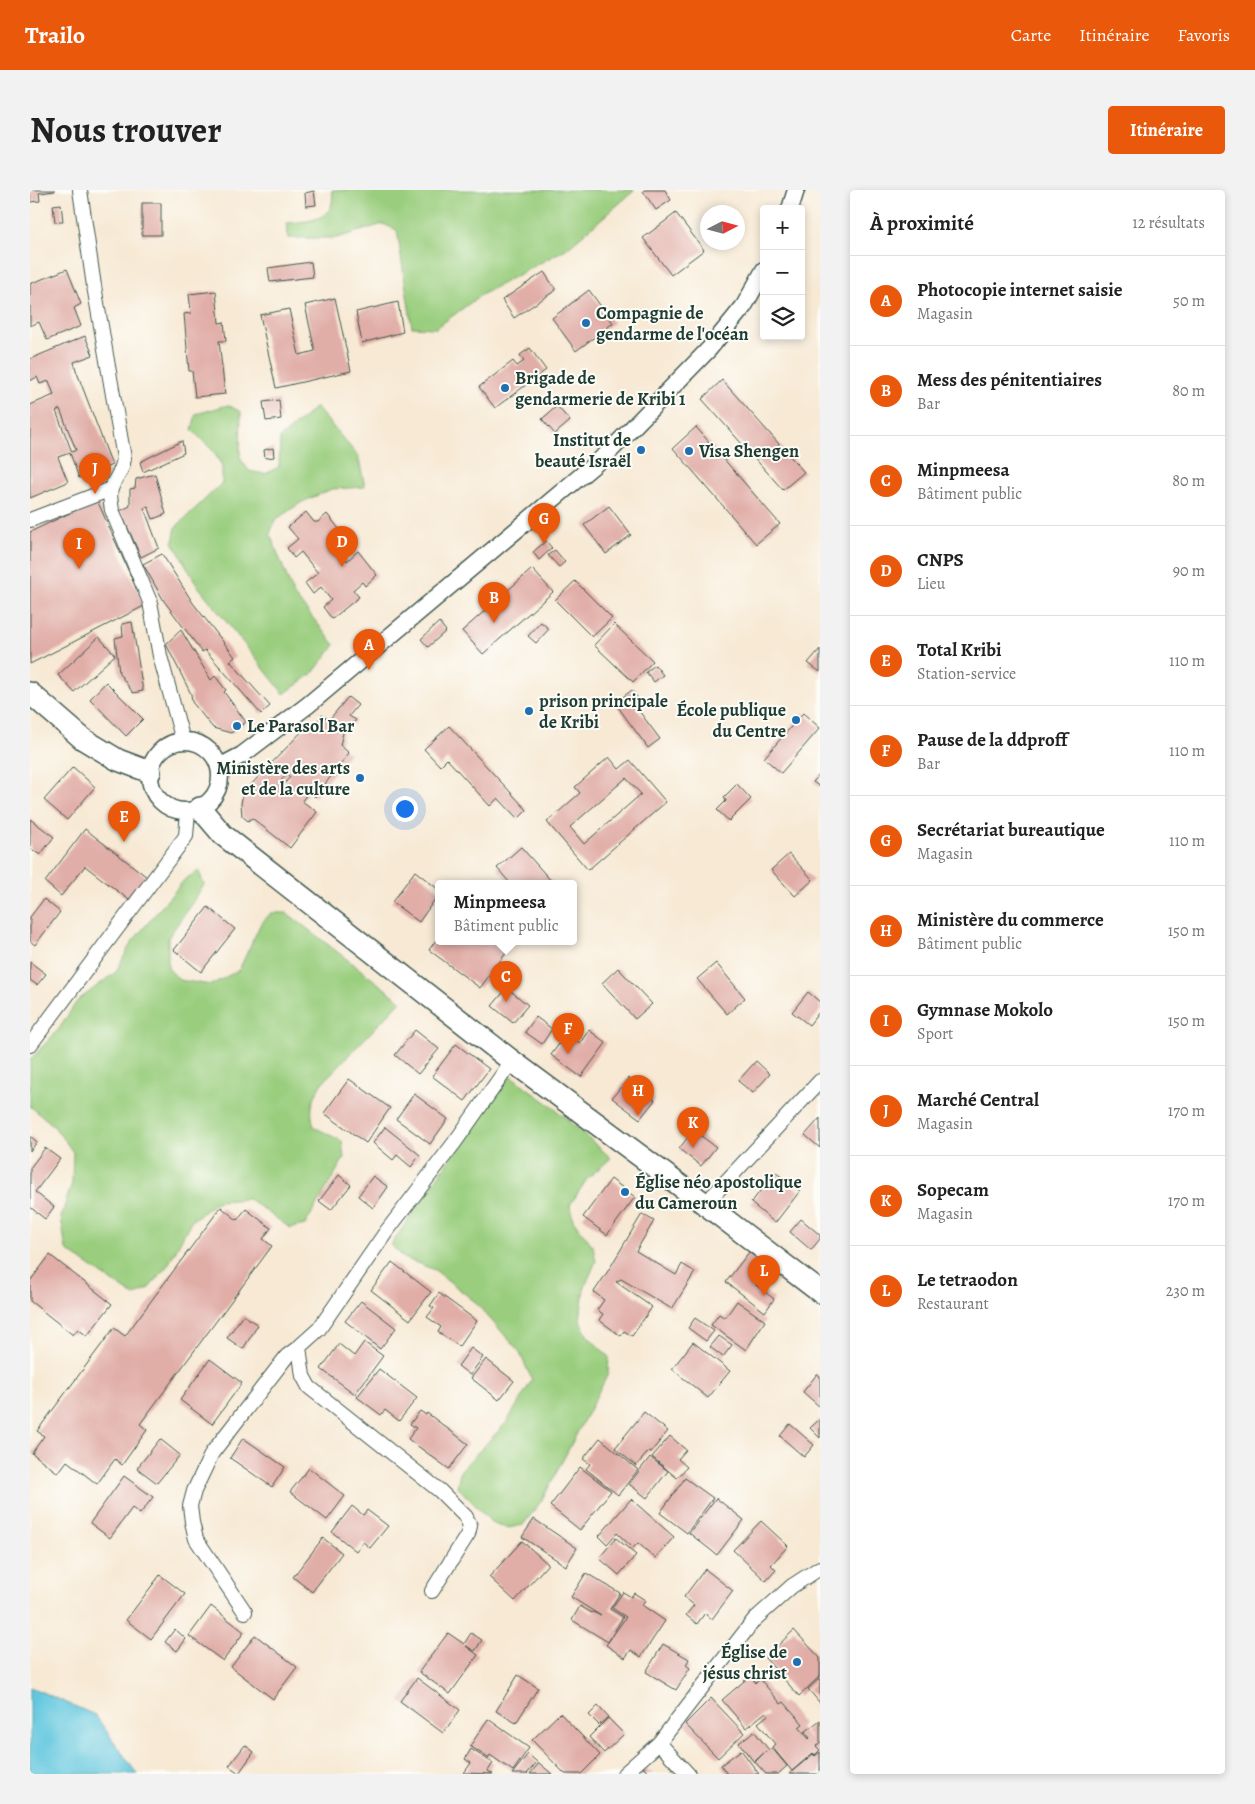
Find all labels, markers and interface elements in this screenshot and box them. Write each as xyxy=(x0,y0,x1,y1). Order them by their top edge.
text: Trailo xyxy=(25,19,85,51)
text: Carte xyxy=(1011,23,1051,47)
text: Itinéraire xyxy=(1079,23,1150,47)
text: Favoris xyxy=(1178,23,1230,47)
text: Nous trouver xyxy=(30,106,222,154)
button: Itinéraire xyxy=(1108,106,1225,154)
north arrow xyxy=(700,205,745,250)
map controls xyxy=(760,205,805,340)
button: + xyxy=(760,205,805,250)
text: À proximité xyxy=(870,209,974,237)
text: 12 résultats xyxy=(1132,212,1205,234)
button: − xyxy=(760,250,805,295)
text: Photocopie internet saisie xyxy=(917,277,1122,303)
text: A xyxy=(881,290,891,312)
text: 50 m xyxy=(1173,290,1205,312)
button: layers xyxy=(760,295,805,340)
place label: Compagnie de gendarme de l'océan xyxy=(596,301,749,346)
text: Magasin xyxy=(917,303,973,325)
marker: Compagnie de gendarme de l'océan xyxy=(580,317,592,329)
place label: Brigade de gendarmerie de Kribi 1 xyxy=(515,366,686,411)
text: Mess des pénitentiaires xyxy=(917,367,1102,393)
text: B xyxy=(881,380,891,402)
text: 80 m xyxy=(1172,380,1205,402)
marker: Brigade de gendarmerie de Kribi 1 xyxy=(499,382,511,394)
text: Bar xyxy=(917,393,940,415)
place label: Institut de beauté Israël xyxy=(534,428,631,473)
place label: Visa Shengen xyxy=(698,439,799,463)
marker: Institut de beauté Israël xyxy=(635,444,647,456)
marker: Visa Shengen xyxy=(683,445,695,457)
pin: J xyxy=(79,453,111,494)
text: Minpmeesa xyxy=(917,457,1010,483)
text: C xyxy=(881,470,891,492)
text: 80 m xyxy=(1172,470,1205,492)
text: Bâtiment public xyxy=(917,483,1022,505)
pin: G xyxy=(528,503,560,544)
pin: D xyxy=(326,526,358,567)
pin: I xyxy=(63,528,95,569)
text: CNPS xyxy=(917,547,964,573)
text: D xyxy=(880,560,892,582)
text: 90 m xyxy=(1173,560,1205,582)
text: Lieu xyxy=(917,573,945,595)
pin: B xyxy=(478,582,510,623)
pin: A xyxy=(353,629,385,670)
text: Total Kribi xyxy=(917,637,1002,663)
text: E xyxy=(881,650,891,672)
text: 110 m xyxy=(1169,650,1205,672)
text: Station-service xyxy=(917,663,1016,685)
place label: prison principale de Kribi xyxy=(539,689,668,734)
place label: École publique du Centre xyxy=(676,698,786,743)
marker: prison principale de Kribi xyxy=(523,705,535,717)
place label: Le Parasol Bar xyxy=(247,714,355,738)
marker: École publique du Centre xyxy=(790,714,802,726)
marker: Le Parasol Bar xyxy=(231,720,243,732)
text: Pause de la ddproff xyxy=(917,727,1067,753)
text: F xyxy=(882,740,890,762)
text: 110 m xyxy=(1169,740,1205,762)
text: Bar xyxy=(917,753,940,775)
place label: Ministère des arts et de la culture xyxy=(216,756,350,801)
marker: Ministère des arts et de la culture xyxy=(354,772,366,784)
your location xyxy=(392,796,418,822)
pin: E xyxy=(108,801,140,842)
text: Secrétariat bureautique xyxy=(917,817,1105,843)
text: G xyxy=(881,830,891,852)
text: 110 m xyxy=(1169,830,1205,852)
text: Magasin xyxy=(917,843,973,865)
popup xyxy=(435,880,577,945)
text: Minpmeesa xyxy=(454,889,546,915)
text: Ministère du commerce xyxy=(917,907,1104,933)
text: Bâtiment public xyxy=(454,915,558,937)
text: H xyxy=(880,920,892,942)
text: 150 m xyxy=(1168,920,1205,942)
text: Bâtiment public xyxy=(917,933,1022,955)
pin: C xyxy=(490,961,522,1002)
text: Gymnase Mokolo xyxy=(917,997,1053,1023)
text: I xyxy=(883,1010,889,1032)
text: 150 m xyxy=(1168,1010,1205,1032)
pin: F xyxy=(552,1013,584,1054)
text: Sport xyxy=(917,1023,953,1045)
pin: H xyxy=(622,1075,654,1116)
text: Marché Central xyxy=(917,1087,1039,1113)
text: J xyxy=(883,1100,889,1122)
text: 170 m xyxy=(1168,1100,1205,1122)
pin: K xyxy=(677,1107,709,1148)
text: Magasin xyxy=(917,1113,973,1135)
place label: Église néo apostolique du Cameroun xyxy=(635,1170,802,1215)
text: Sopecam xyxy=(917,1177,989,1203)
marker: Église néo apostolique du Cameroun xyxy=(619,1186,631,1198)
text: K xyxy=(881,1190,891,1212)
text: 170 m xyxy=(1168,1190,1205,1212)
text: Magasin xyxy=(917,1203,973,1225)
pin: L xyxy=(748,1255,780,1296)
text: Le tetraodon xyxy=(917,1267,1018,1293)
text: L xyxy=(882,1280,890,1302)
text: 230 m xyxy=(1166,1280,1205,1302)
text: Restaurant xyxy=(917,1293,989,1315)
place label: Église de jésus christ xyxy=(703,1640,787,1685)
marker: Église de jésus christ xyxy=(791,1656,803,1668)

